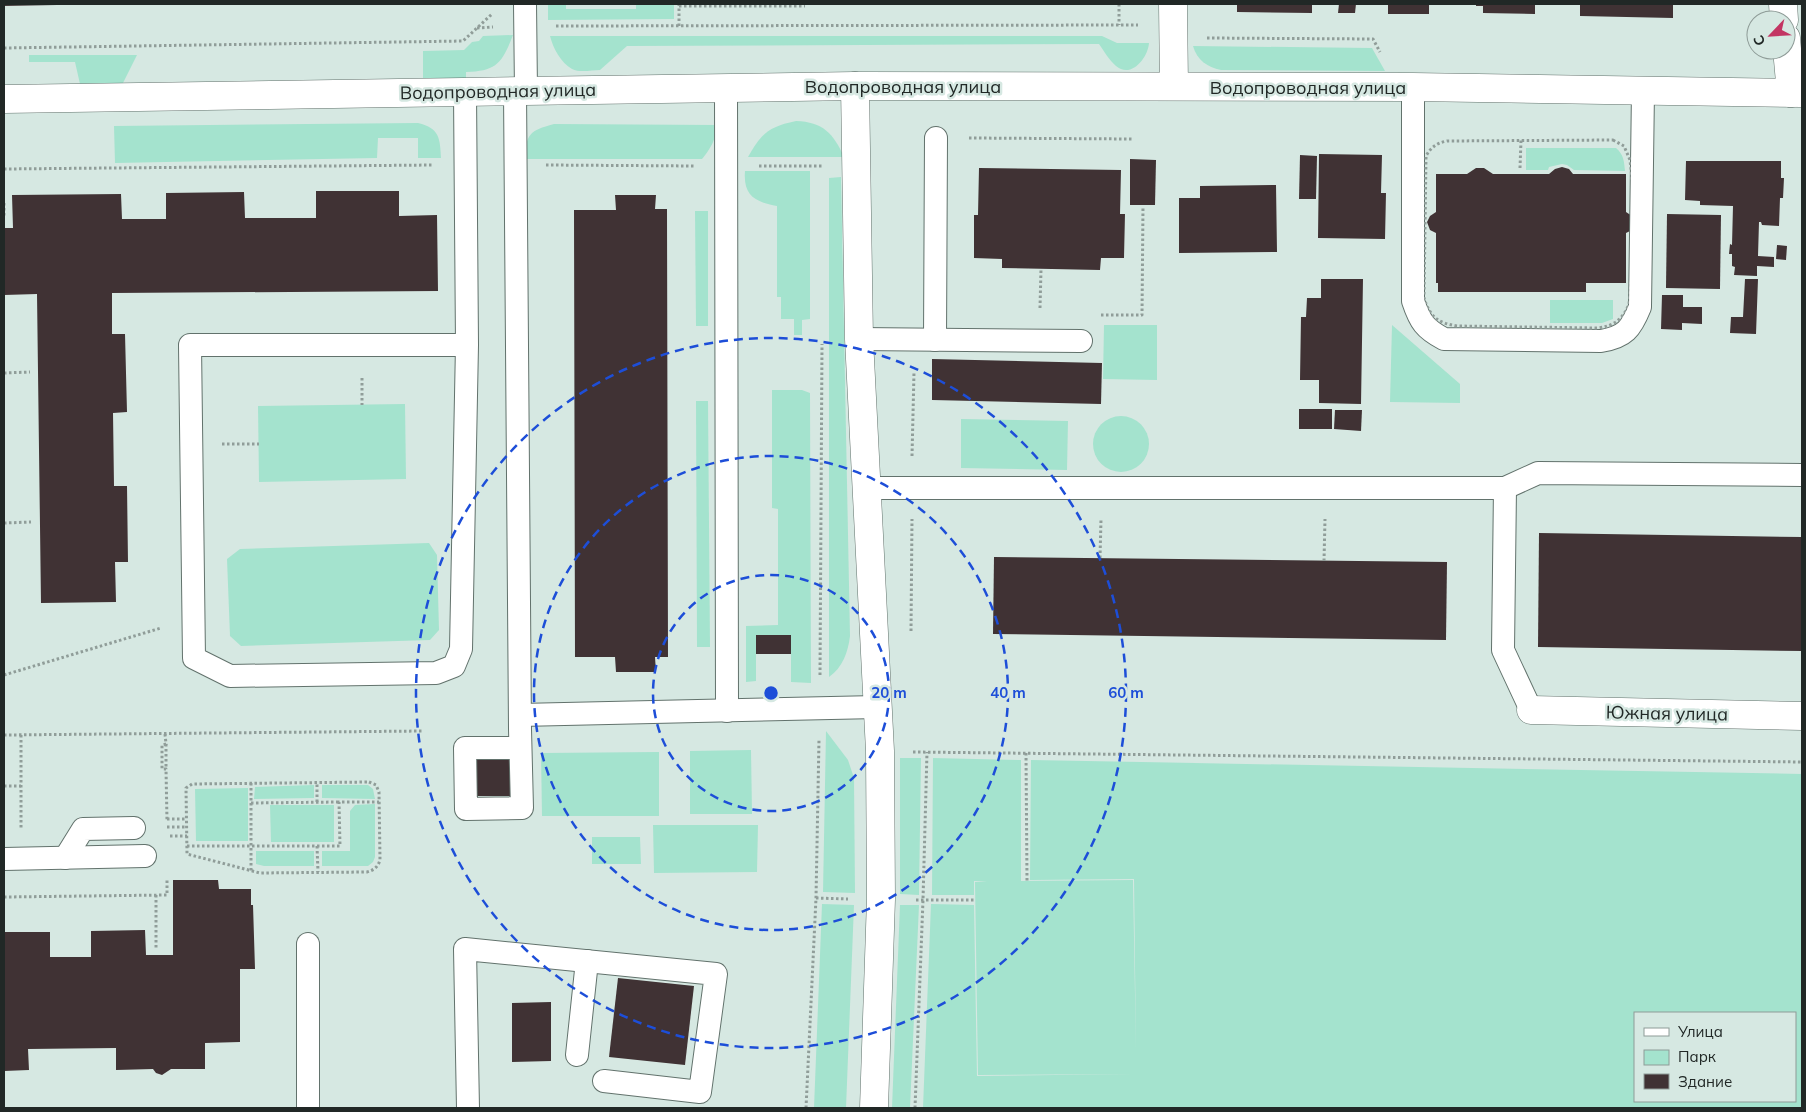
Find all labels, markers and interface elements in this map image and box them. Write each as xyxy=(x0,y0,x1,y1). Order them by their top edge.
north arrow xyxy=(1746,10,1796,60)
text: С xyxy=(1749,32,1769,49)
street label: Водопроводная улица xyxy=(805,75,1001,98)
street label: Водопроводная улица xyxy=(1210,76,1406,99)
street label: Водопроводная улица xyxy=(400,78,596,104)
text: 20 m xyxy=(871,683,907,702)
text: 40 m xyxy=(990,683,1026,702)
text: 60 m xyxy=(1108,683,1144,702)
centre of rings xyxy=(762,684,780,702)
street label: Южная улица xyxy=(1606,700,1728,726)
legend xyxy=(1634,1012,1796,1102)
text: Улица xyxy=(1677,1022,1723,1041)
text: Парк xyxy=(1678,1047,1717,1066)
text: Здание xyxy=(1678,1072,1732,1091)

